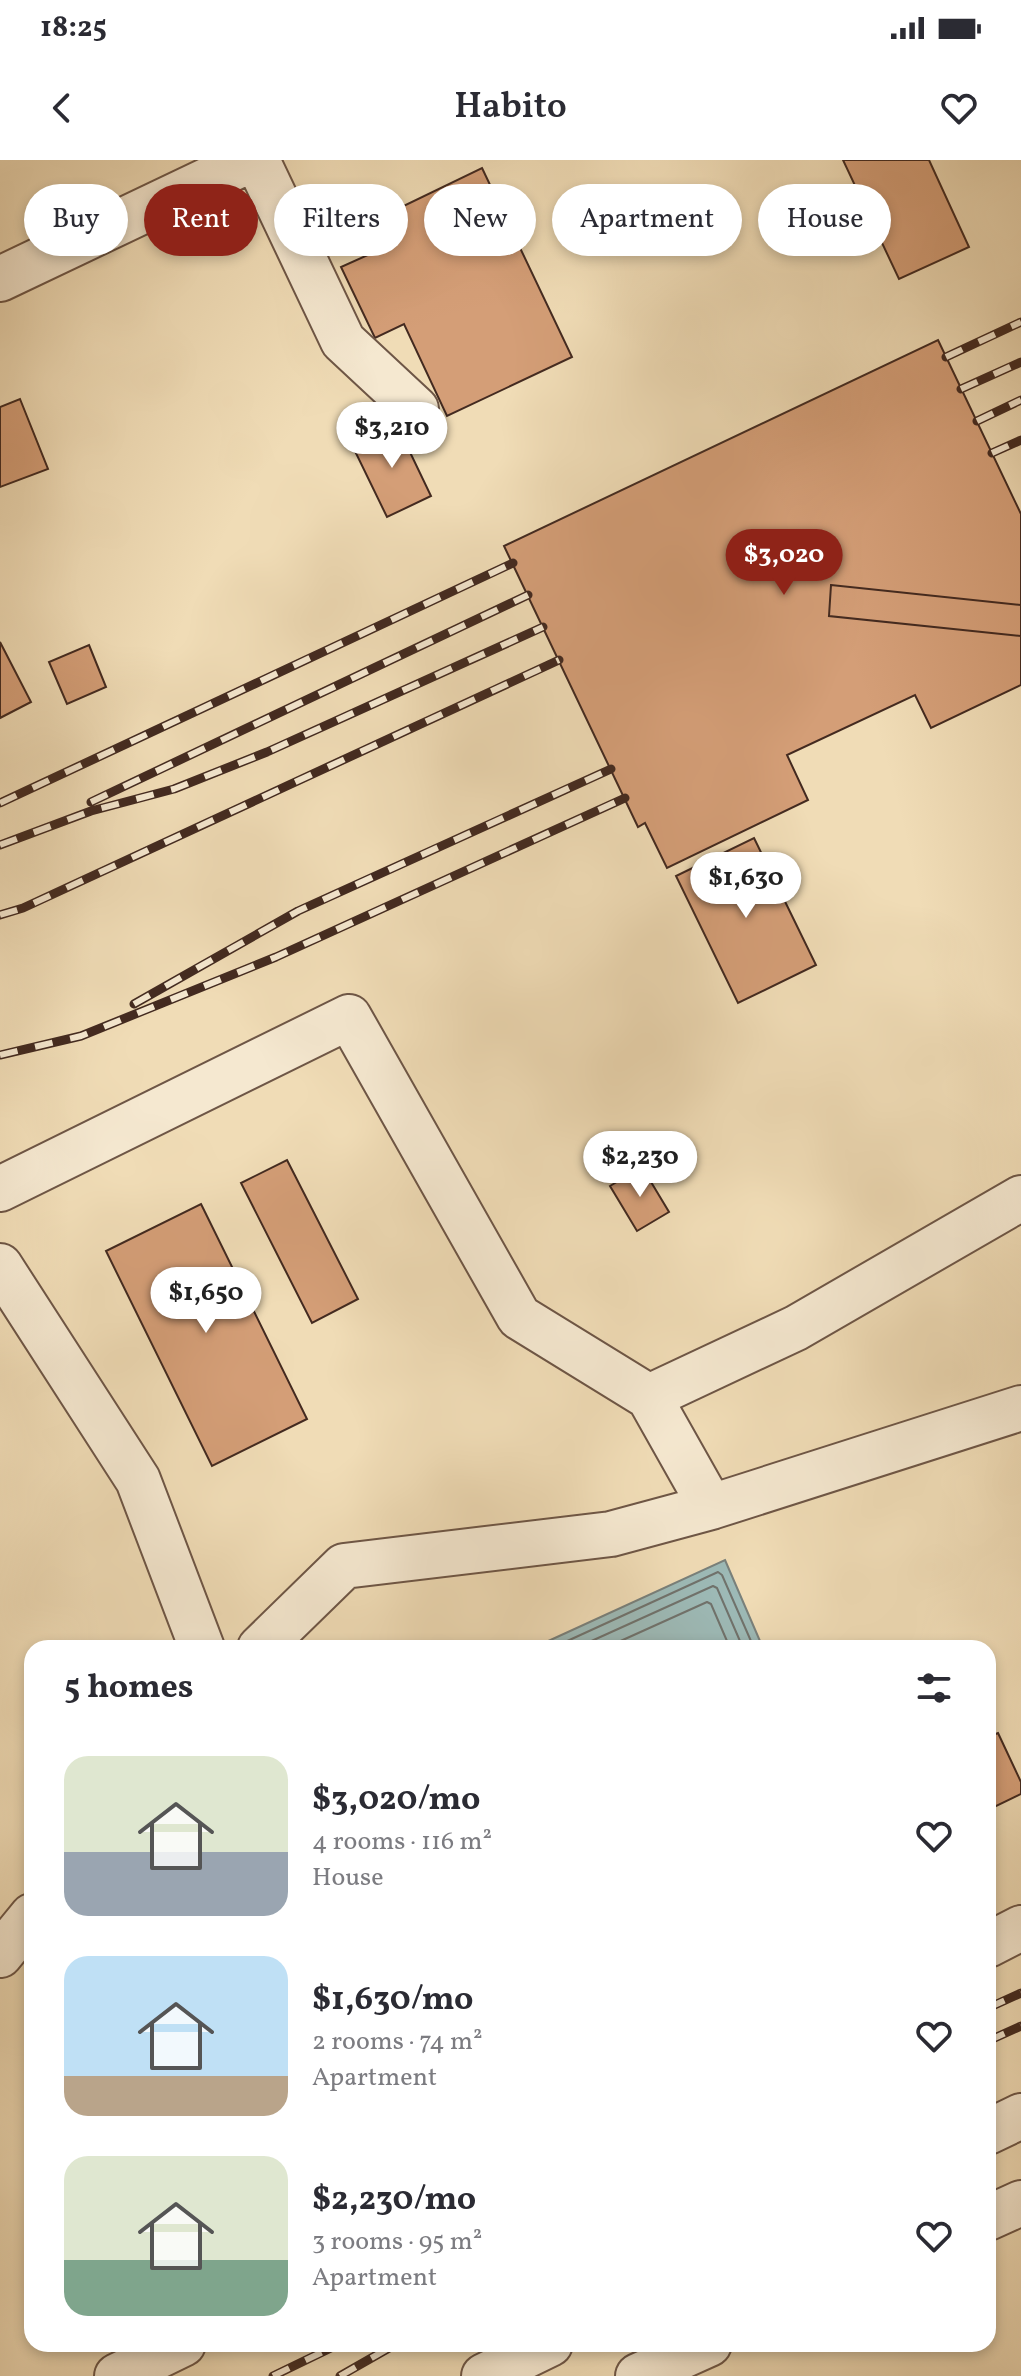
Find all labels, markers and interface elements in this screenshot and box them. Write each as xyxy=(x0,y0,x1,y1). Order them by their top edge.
text: 18:25 xyxy=(40,7,107,49)
text: Habito xyxy=(454,83,567,133)
icon: back xyxy=(40,86,84,130)
icon: heart xyxy=(937,86,981,130)
chip: Buy xyxy=(24,184,128,256)
chip: Rent xyxy=(144,184,258,256)
chip: Filters xyxy=(274,184,408,256)
chip: New xyxy=(424,184,536,256)
chip: Apartment xyxy=(552,184,742,256)
chip: House xyxy=(758,184,891,256)
pin: $3,210 xyxy=(327,402,457,470)
text: $3,210 xyxy=(354,410,430,446)
pin: $3,020 xyxy=(719,529,849,597)
text: $3,020 xyxy=(744,537,824,573)
pin: $1,630 xyxy=(681,852,811,920)
text: $1,630 xyxy=(708,860,784,896)
pin: $2,230 xyxy=(575,1131,705,1199)
text: $2,230 xyxy=(601,1139,679,1175)
pin: $1,650 xyxy=(141,1267,271,1335)
text: $1,650 xyxy=(168,1275,244,1311)
text: 5 homes xyxy=(64,1665,194,1712)
icon: filters xyxy=(912,1666,956,1710)
text: $3,020/mo xyxy=(312,1777,480,1824)
icon: home xyxy=(128,1788,224,1884)
icon: heart xyxy=(912,1814,956,1858)
text: 4 rooms · 116 m² xyxy=(312,1824,492,1860)
text: House xyxy=(312,1860,384,1896)
text: $1,630/mo xyxy=(312,1977,473,2024)
icon: home xyxy=(128,1988,224,2084)
icon: heart xyxy=(912,2014,956,2058)
text: 2 rooms · 74 m² xyxy=(312,2024,483,2060)
text: Apartment xyxy=(312,2060,437,2096)
text: $2,230/mo xyxy=(312,2177,476,2224)
icon: home xyxy=(128,2188,224,2284)
icon: heart xyxy=(912,2214,956,2258)
text: 3 rooms · 95 m² xyxy=(312,2224,482,2260)
text: Apartment xyxy=(312,2260,437,2296)

